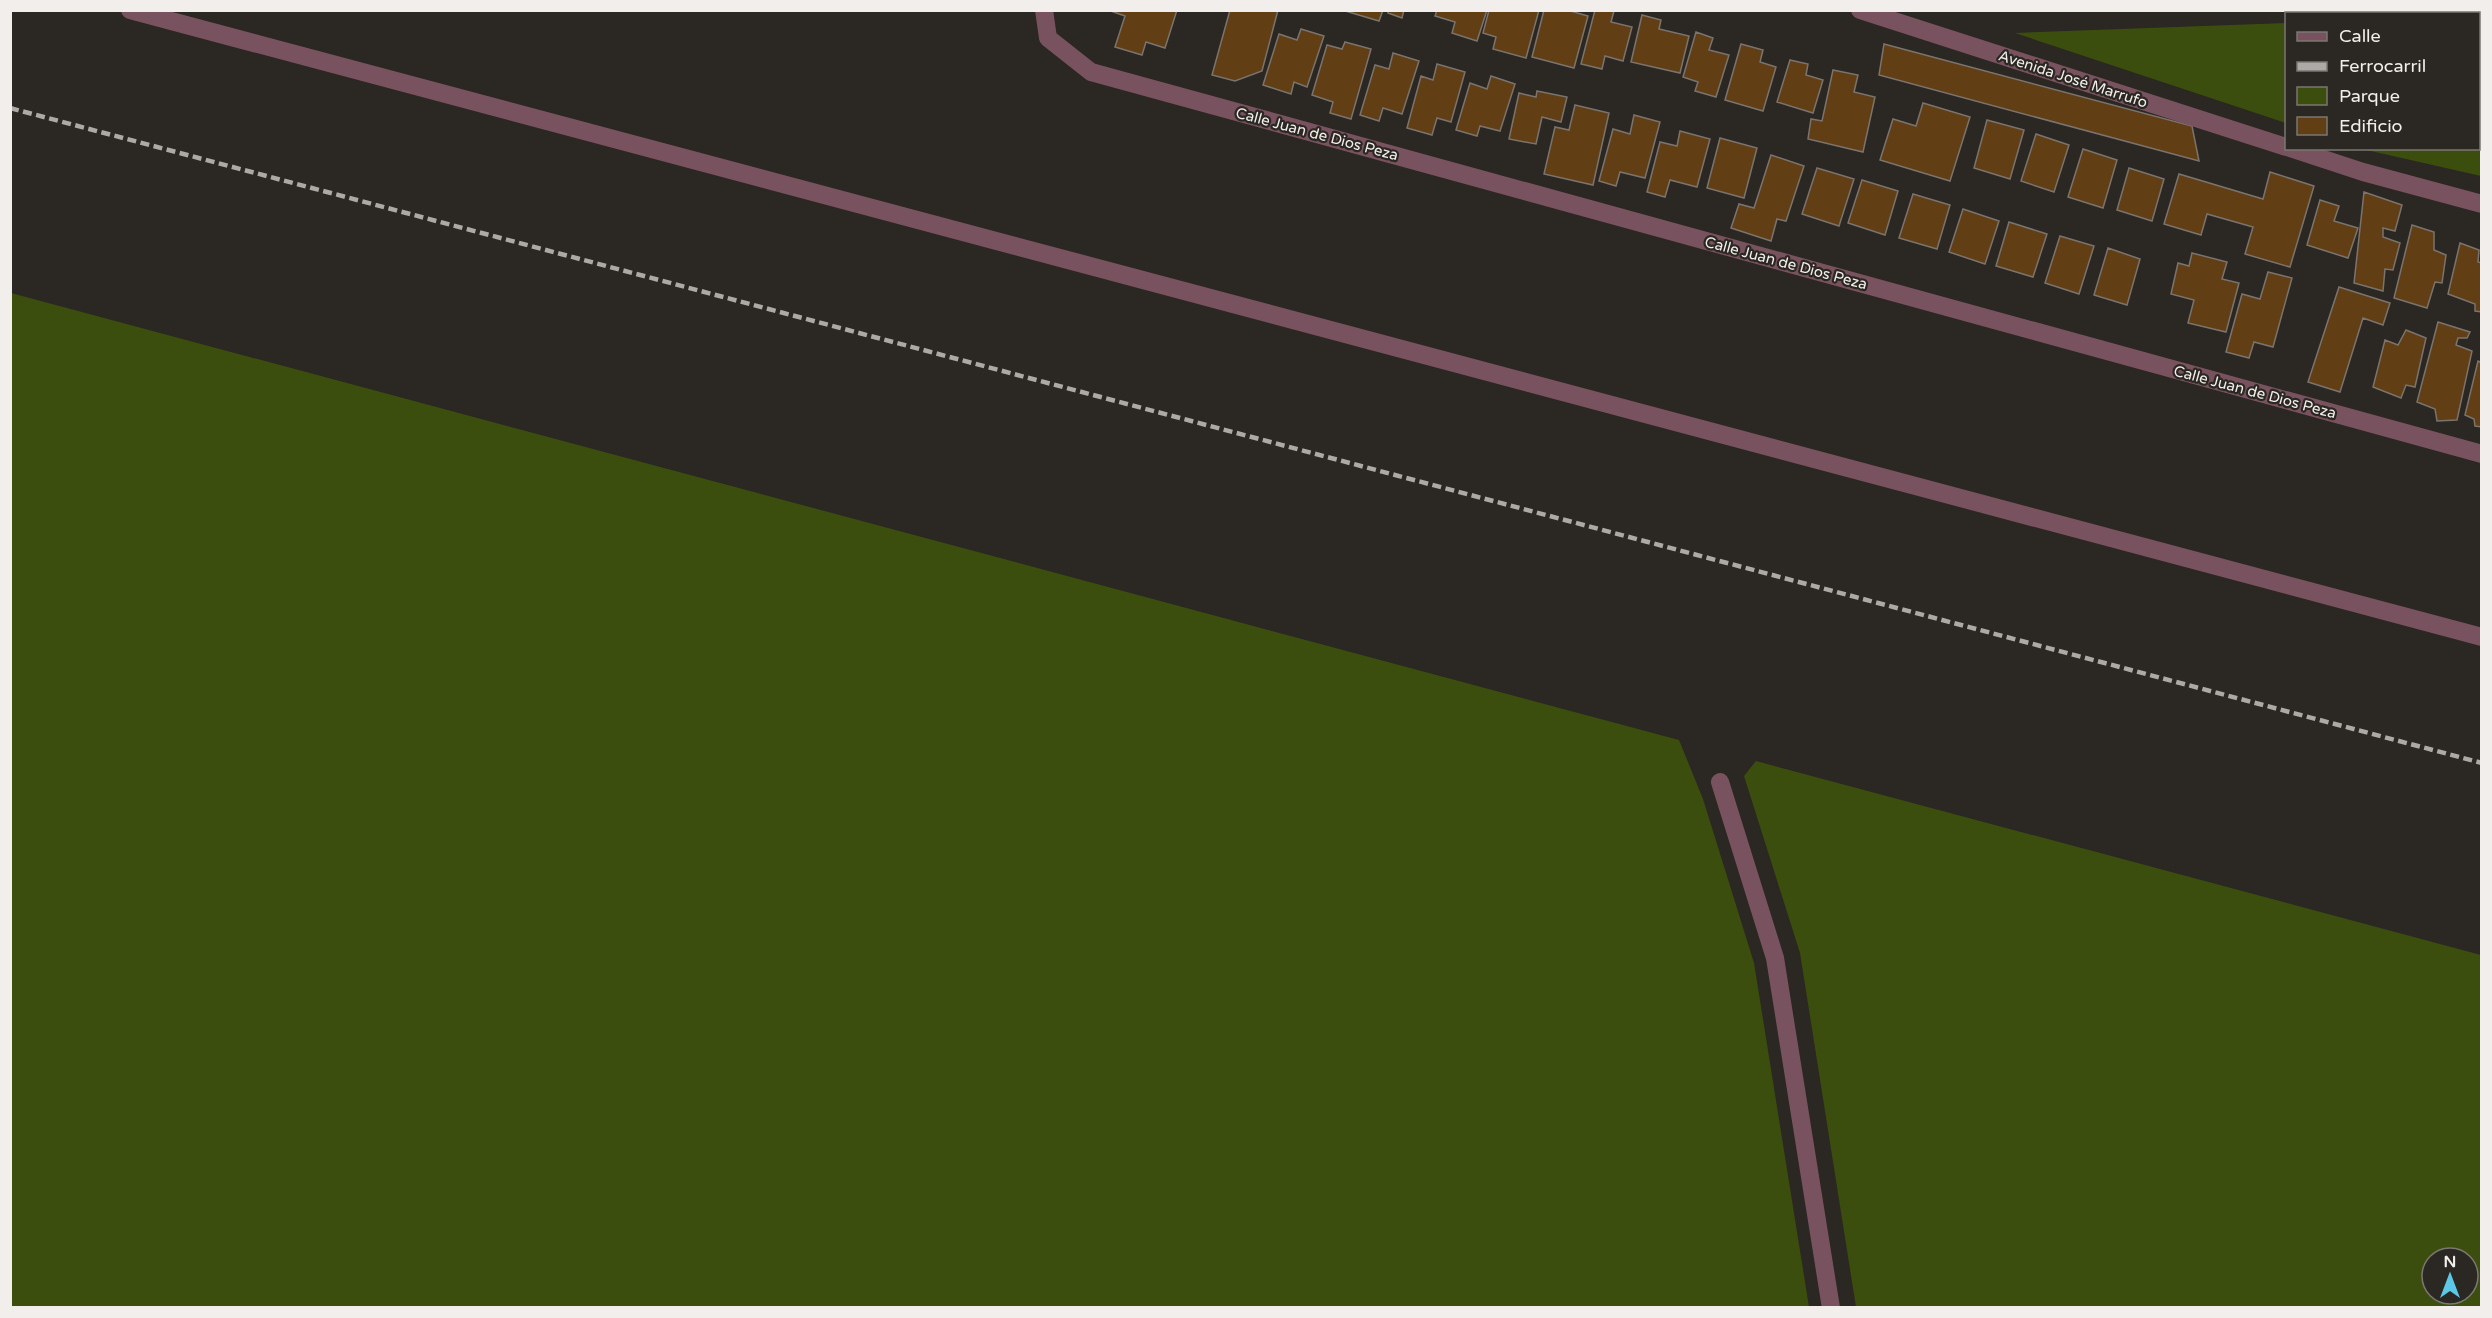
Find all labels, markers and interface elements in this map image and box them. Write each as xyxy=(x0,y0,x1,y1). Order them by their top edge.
legend xyxy=(2285,12,2480,150)
text: Calle xyxy=(2339,25,2381,47)
street label: Avenida José Marrufo xyxy=(1996,46,2150,112)
text: Ferrocarril xyxy=(2339,55,2426,77)
text: Parque xyxy=(2339,85,2400,107)
street label: Calle Juan de Dios Peza xyxy=(1234,104,1400,164)
text: Edificio xyxy=(2339,115,2403,137)
street label: Calle Juan de Dios Peza xyxy=(1703,233,1869,293)
street label: Calle Juan de Dios Peza xyxy=(2172,362,2338,422)
north arrow xyxy=(2420,1246,2480,1306)
text: N xyxy=(2444,1252,2456,1272)

